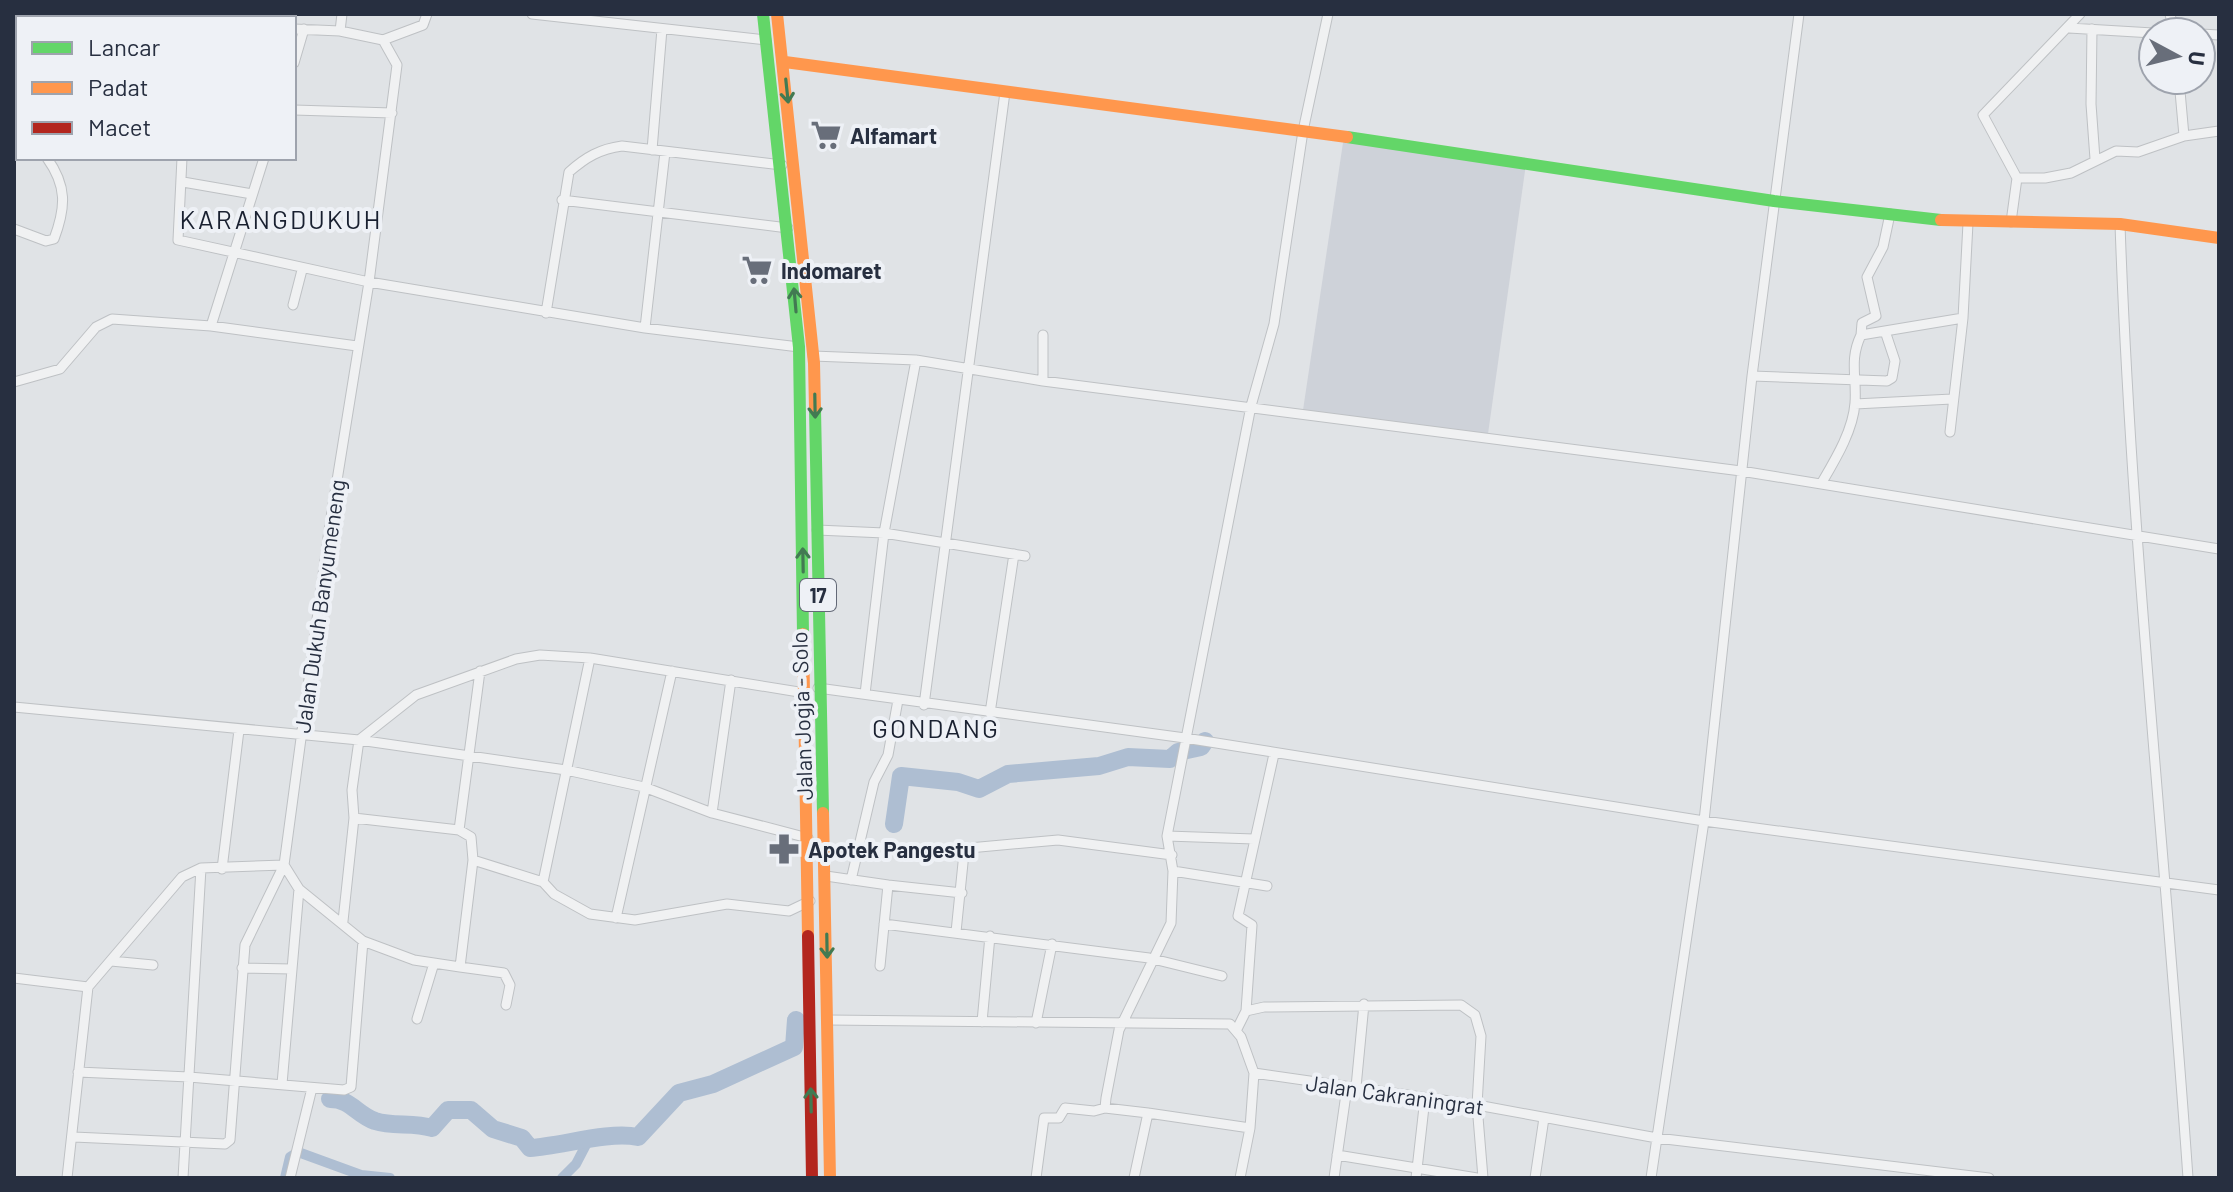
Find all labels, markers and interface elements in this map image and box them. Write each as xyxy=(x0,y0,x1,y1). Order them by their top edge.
legend xyxy=(16,16,296,160)
north arrow xyxy=(2137,16,2217,96)
text: Lancar xyxy=(88,32,160,61)
text: U xyxy=(2184,50,2212,67)
text: Padat xyxy=(88,72,148,101)
one-way arrow xyxy=(780,77,795,104)
text: Macet xyxy=(88,112,151,141)
supermarket icon: Alfamart xyxy=(809,118,843,152)
place label: Alfamart xyxy=(850,122,937,148)
district label: KARANGDUKUH xyxy=(179,203,383,234)
supermarket icon: Indomaret xyxy=(740,253,774,287)
place label: Indomaret xyxy=(781,257,882,283)
one-way arrow xyxy=(787,287,802,314)
one-way arrow xyxy=(807,392,823,419)
street label: Jalan Dukuh Banyumeneng xyxy=(288,477,350,735)
one-way arrow xyxy=(795,547,810,574)
road number: 17 xyxy=(800,579,836,611)
street label: Jalan Jogja - Solo xyxy=(785,631,817,801)
district label: GONDANG xyxy=(872,712,1000,743)
pharmacy icon: Apotek Pangestu xyxy=(767,832,801,866)
place label: Apotek Pangestu xyxy=(808,836,976,862)
one-way arrow xyxy=(819,932,835,959)
street label: Jalan Cakraningrat xyxy=(1304,1069,1486,1119)
one-way arrow xyxy=(803,1087,819,1114)

